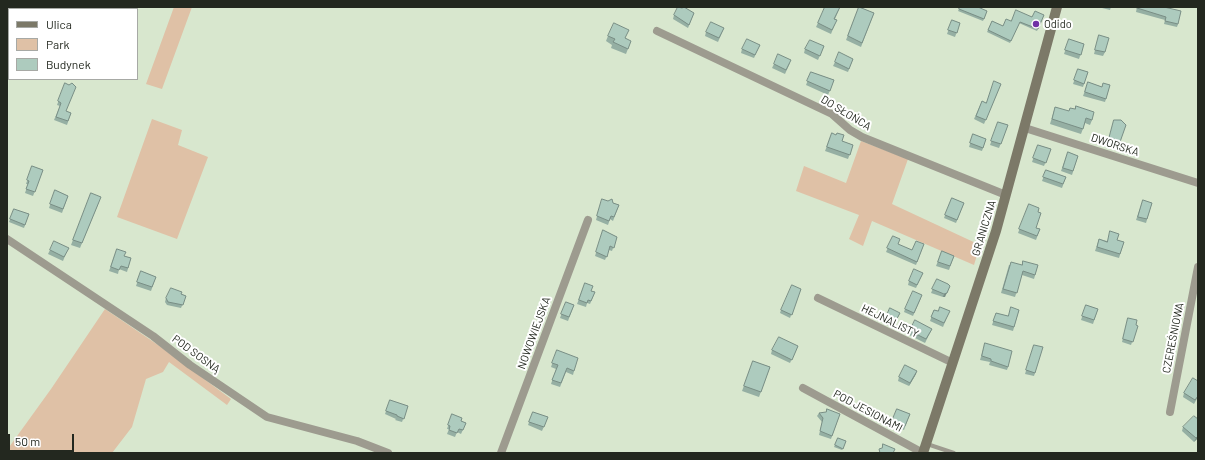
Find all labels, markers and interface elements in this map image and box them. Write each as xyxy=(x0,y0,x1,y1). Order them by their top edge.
legend xyxy=(8,8,138,80)
text: Ulica xyxy=(46,17,72,31)
place label: Odido xyxy=(1044,17,1072,31)
marker: Odido xyxy=(1031,19,1041,29)
text: Park xyxy=(46,37,70,51)
text: Budynek xyxy=(46,57,91,71)
street label: DO SŁOŃCA xyxy=(818,93,874,133)
street label: DWORSKA xyxy=(1089,131,1141,159)
street label: GRANICZNA xyxy=(969,198,999,258)
street label: NOWOWIEJSKA xyxy=(515,295,553,371)
street label: HEJNALISTY xyxy=(859,301,921,341)
street label: CZEREŚNIOWA xyxy=(1160,302,1186,374)
street label: POD SOSNĄ xyxy=(169,332,223,376)
street label: POD JESIONAMI xyxy=(831,387,905,435)
scale bar xyxy=(10,426,76,452)
text: 50 m xyxy=(15,434,40,448)

